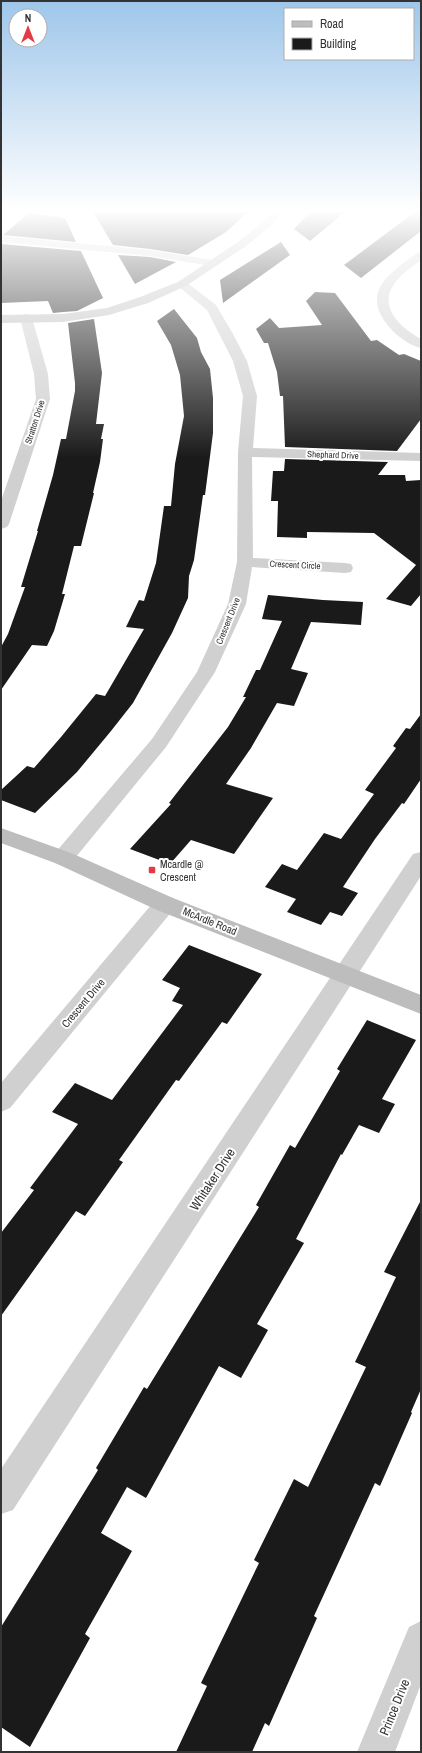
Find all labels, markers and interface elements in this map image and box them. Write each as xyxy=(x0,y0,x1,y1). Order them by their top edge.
north arrow xyxy=(8,8,48,48)
legend xyxy=(284,8,414,60)
text: N xyxy=(25,11,31,25)
text: Road xyxy=(320,16,344,32)
text: Building xyxy=(320,36,357,52)
street label: Stratton Drive xyxy=(22,398,48,446)
street label: Shephard Drive xyxy=(307,448,359,462)
street label: Crescent Circle xyxy=(269,558,321,572)
street label: Crescent Drive xyxy=(213,596,243,646)
place label: Mcardle @ Crescent xyxy=(160,857,204,884)
marker: Mcardle @ Crescent xyxy=(147,865,157,875)
street label: McArdle Road xyxy=(181,904,239,938)
street label: Crescent Drive xyxy=(58,975,108,1031)
street label: Whitaker Drive xyxy=(186,1145,239,1214)
street label: Prince Drive xyxy=(375,1676,413,1738)

